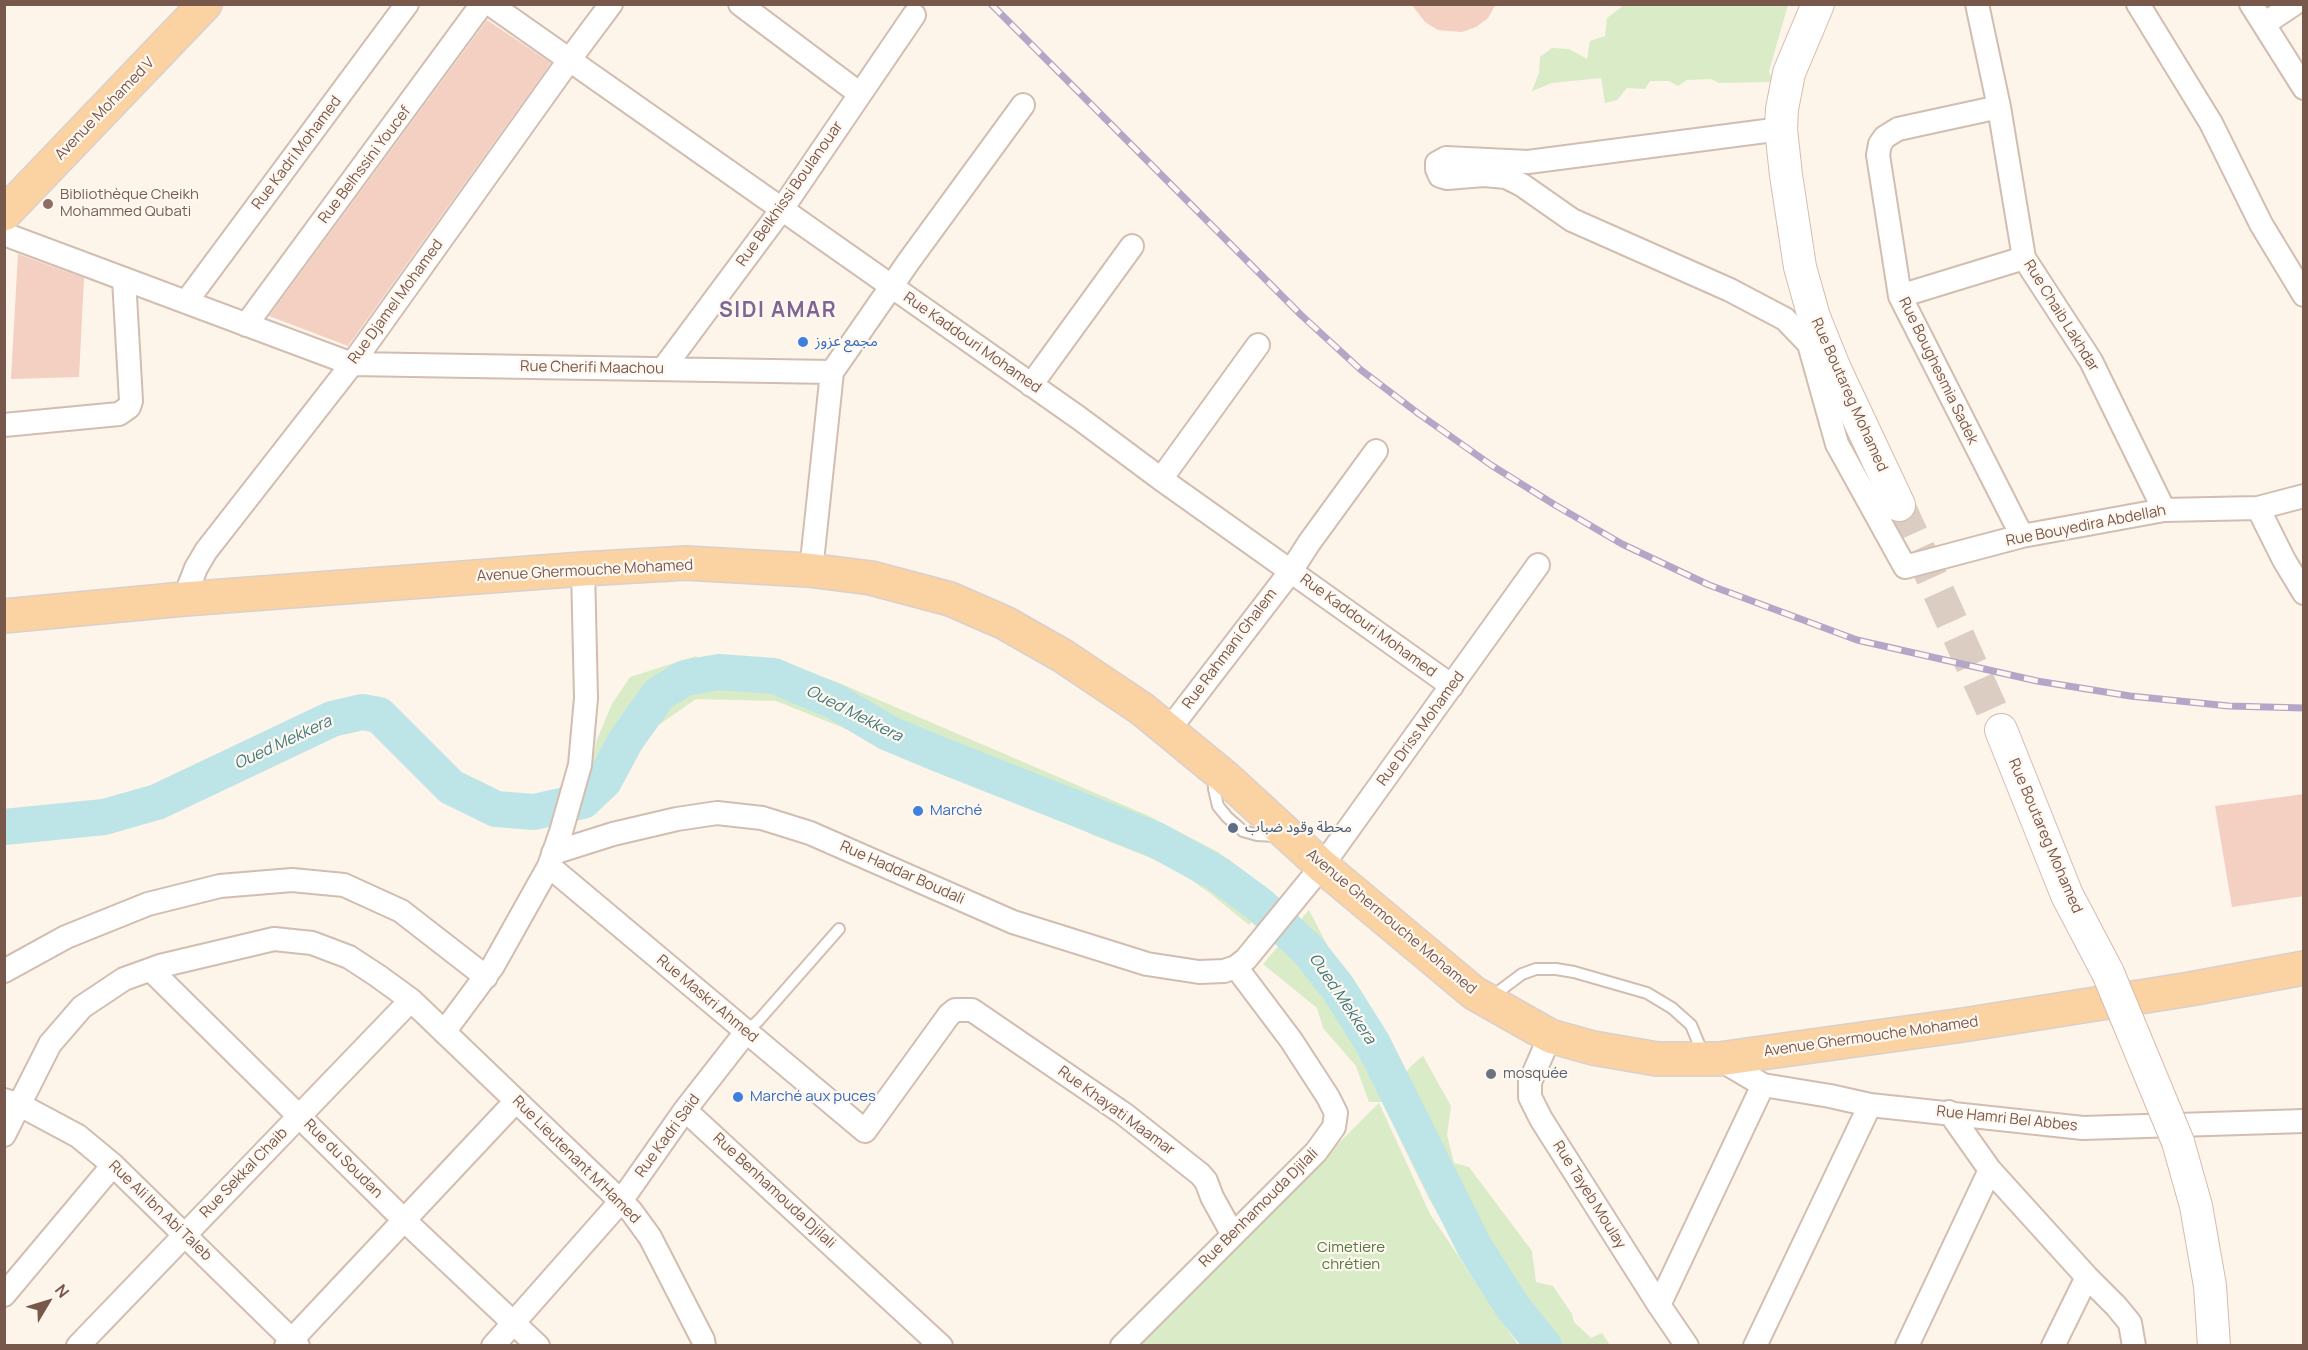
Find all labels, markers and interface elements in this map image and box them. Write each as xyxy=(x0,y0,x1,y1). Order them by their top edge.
street label: Avenue Mohamed V xyxy=(51,54,159,164)
street label: Rue Kadri Mohamed xyxy=(249,93,345,213)
street label: Rue Belhssini Youcef xyxy=(315,103,415,227)
street label: Rue Belkhissi Boulanouar xyxy=(733,118,847,270)
place label: Bibliothèque Cheikh Mohammed Qubati xyxy=(60,186,199,221)
marker: Bibliothèque Cheikh Mohammed Qubati xyxy=(41,197,55,211)
street label: Rue Djamel Mohamed xyxy=(345,236,447,368)
street label: Rue Chaib Lakhdar xyxy=(2019,257,2103,375)
street label: Rue Kaddouri Mohamed xyxy=(900,289,1044,397)
street label: Rue Boughesmia Sadek xyxy=(1894,294,1982,448)
district label: SIDI AMAR xyxy=(719,298,837,324)
street label: Rue Boutareg Mohamed xyxy=(1807,315,1891,475)
place label: مجمع عزوز xyxy=(815,333,878,351)
marker: مجمع عزوز xyxy=(796,335,810,349)
street label: Rue Cherifi Maachou xyxy=(520,358,664,378)
street label: Rue Bouyedira Abdellah xyxy=(2004,502,2168,550)
street label: Avenue Ghermouche Mohamed xyxy=(476,556,694,586)
street label: Rue Kaddouri Mohamed xyxy=(1296,571,1440,681)
street label: Rue Rahmani Ghalem xyxy=(1179,585,1281,713)
street label: Rue Driss Mohamed xyxy=(1373,668,1469,790)
water label: Oued Mekkera xyxy=(803,682,905,746)
water label: Oued Mekkera xyxy=(231,712,335,774)
street label: Rue Boutareg Mohamed xyxy=(2004,756,2086,916)
place label: Marché xyxy=(930,802,982,820)
marker: Marché xyxy=(911,804,925,818)
place label: محطة وقود ضباب xyxy=(1245,819,1352,837)
marker: محطة وقود ضباب xyxy=(1226,821,1240,835)
street label: Rue Haddar Boudali xyxy=(837,837,967,909)
street label: Avenue Ghermouche Mohamed xyxy=(1302,846,1480,998)
water label: Oued Mekkera xyxy=(1305,950,1379,1048)
street label: Rue Maskri Ahmed xyxy=(653,951,761,1047)
street label: Avenue Ghermouche Mohamed xyxy=(1763,1013,1979,1061)
street label: Rue Khayati Maamar xyxy=(1054,1063,1178,1159)
place label: mosquée xyxy=(1503,1065,1568,1083)
marker: mosquée xyxy=(1484,1067,1498,1081)
place label: Marché aux puces xyxy=(750,1088,876,1106)
marker: Marché aux puces xyxy=(731,1090,745,1104)
street label: Rue Kadri Said xyxy=(632,1091,704,1181)
street label: Rue Lieutenant M'Hamed xyxy=(508,1092,644,1228)
street label: Rue Hamri Bel Abbes xyxy=(1936,1103,2078,1135)
street label: Rue du Soudan xyxy=(300,1116,386,1202)
street label: Rue Sekkal Chaib xyxy=(196,1124,292,1222)
street label: Rue Benhamouda Djilali xyxy=(709,1130,839,1252)
street label: Rue Tayeb Moulay xyxy=(1549,1138,1629,1252)
street label: Rue Benhamouda Djilali xyxy=(1196,1145,1322,1271)
street label: Rue Ali Ibn Abi Taleb xyxy=(105,1157,215,1265)
park label: Cimetiere chrétien xyxy=(1317,1239,1385,1274)
north arrow xyxy=(18,1272,78,1332)
text: N xyxy=(50,1280,74,1302)

